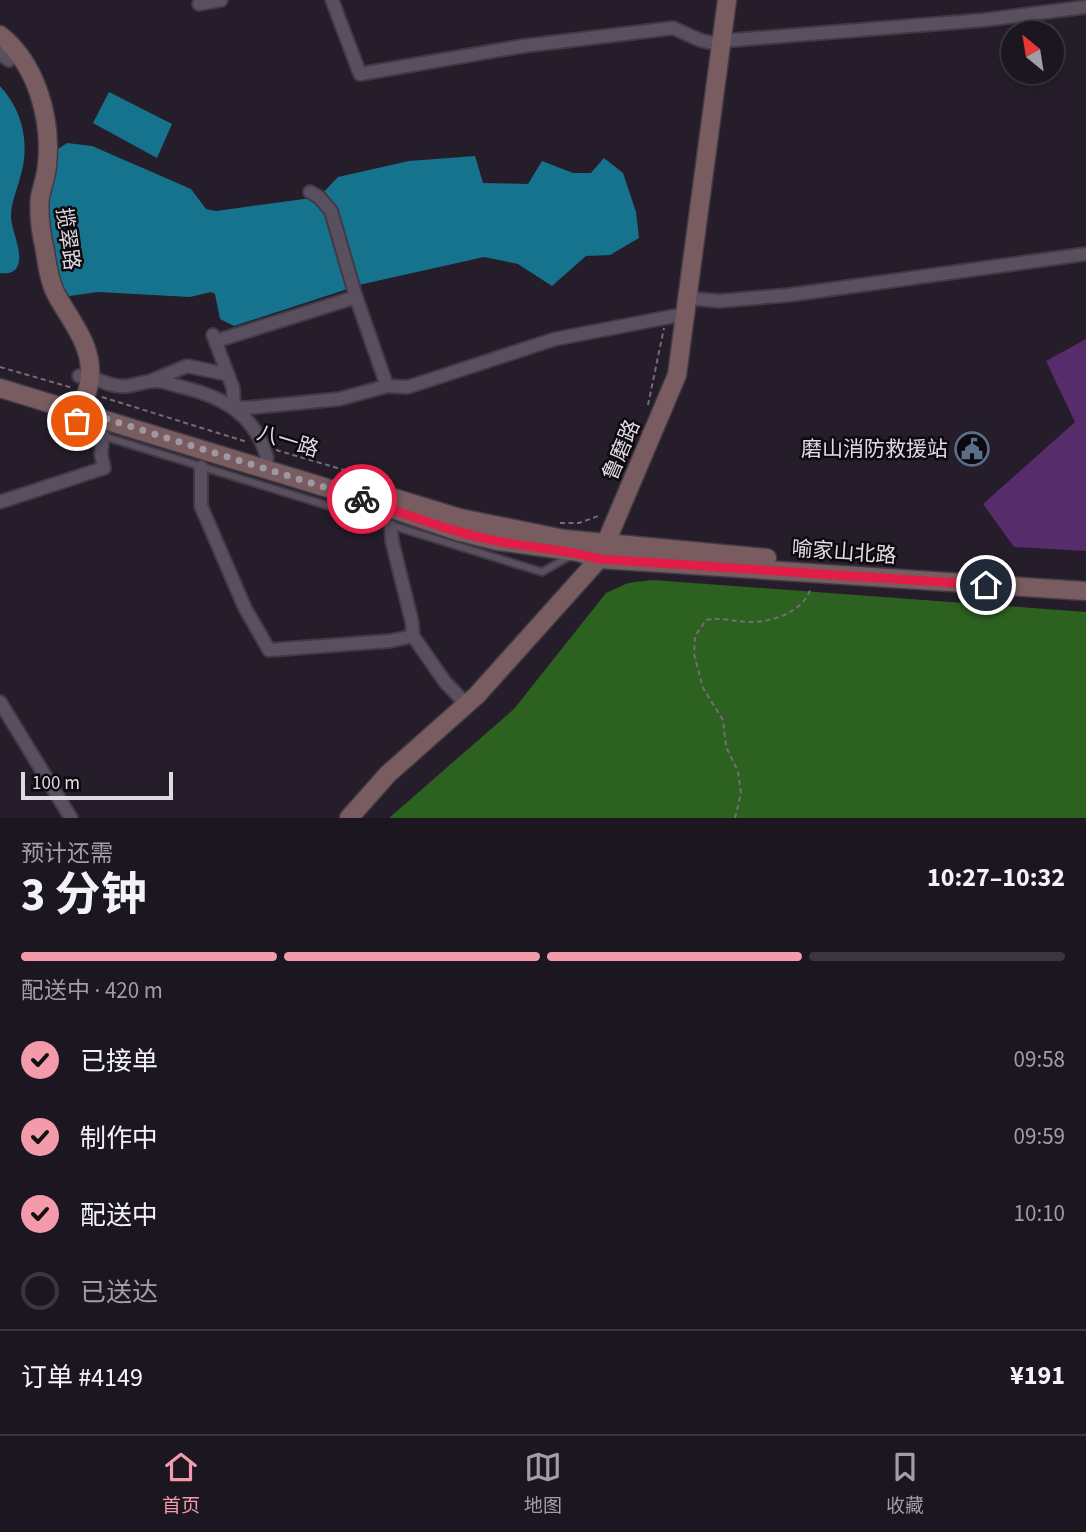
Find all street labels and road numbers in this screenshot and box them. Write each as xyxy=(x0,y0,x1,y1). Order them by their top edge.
street label: 揽翠路 xyxy=(49,206,87,272)
street label: 鲁磨路 xyxy=(595,415,647,485)
street label: 八一路 xyxy=(253,417,323,465)
street label: 喻家山北路 xyxy=(791,533,897,571)

